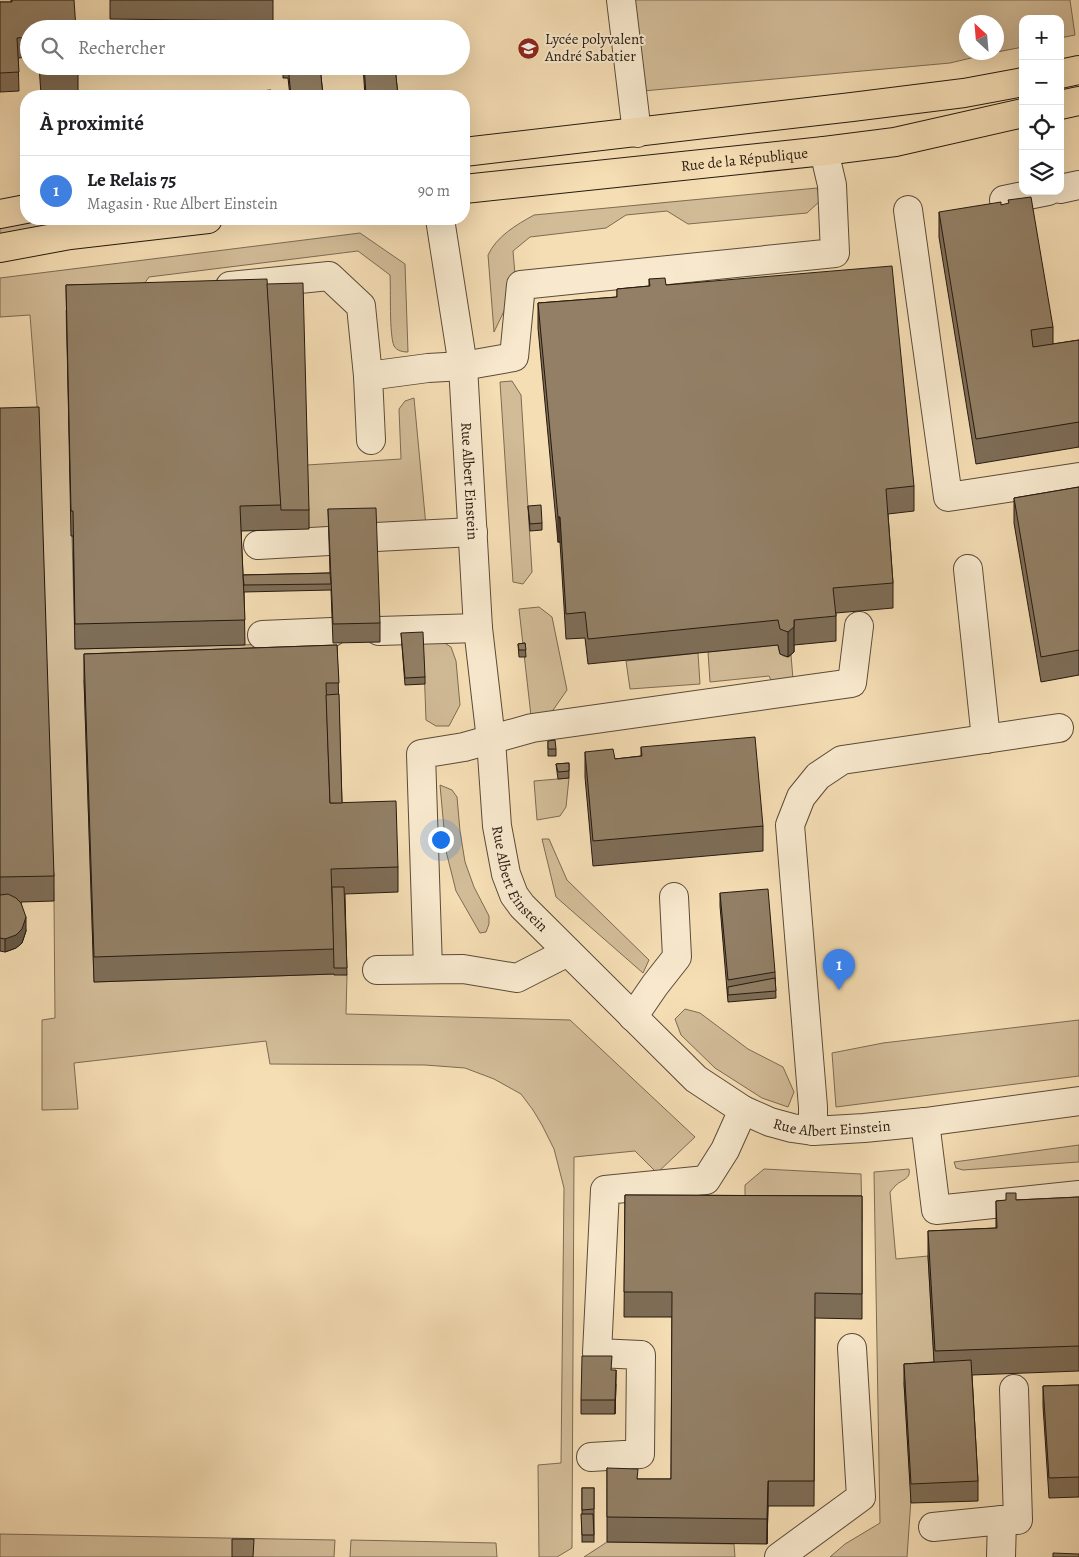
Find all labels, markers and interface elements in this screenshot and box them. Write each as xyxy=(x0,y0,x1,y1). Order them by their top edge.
north arrow xyxy=(959,15,1004,60)
map controls xyxy=(1019,15,1064,195)
button: + xyxy=(1019,15,1064,60)
search box xyxy=(20,20,470,75)
place label: Lycée polyvalent André Sabatier xyxy=(544,29,644,66)
icon: search xyxy=(38,34,66,62)
text: Rechercher xyxy=(78,35,165,61)
school or university icon: Lycée polyvalent André Sabatier xyxy=(517,36,541,60)
button: − xyxy=(1019,60,1064,105)
button: locate xyxy=(1019,105,1064,150)
text: À proximité xyxy=(40,109,144,137)
street label: Rue de la République xyxy=(680,143,809,176)
button: layers xyxy=(1019,150,1064,195)
text: Le Relais 75 xyxy=(87,167,176,193)
text: 1 xyxy=(53,180,59,202)
text: 90 m xyxy=(418,180,450,202)
text: Magasin · Rue Albert Einstein xyxy=(87,193,278,215)
street label: Rue Albert Einstein xyxy=(456,422,483,540)
street label: Rue Albert Einstein xyxy=(487,824,552,936)
your location xyxy=(428,827,454,853)
pin: 1 xyxy=(823,949,855,990)
street label: Rue Albert Einstein xyxy=(771,1113,891,1141)

